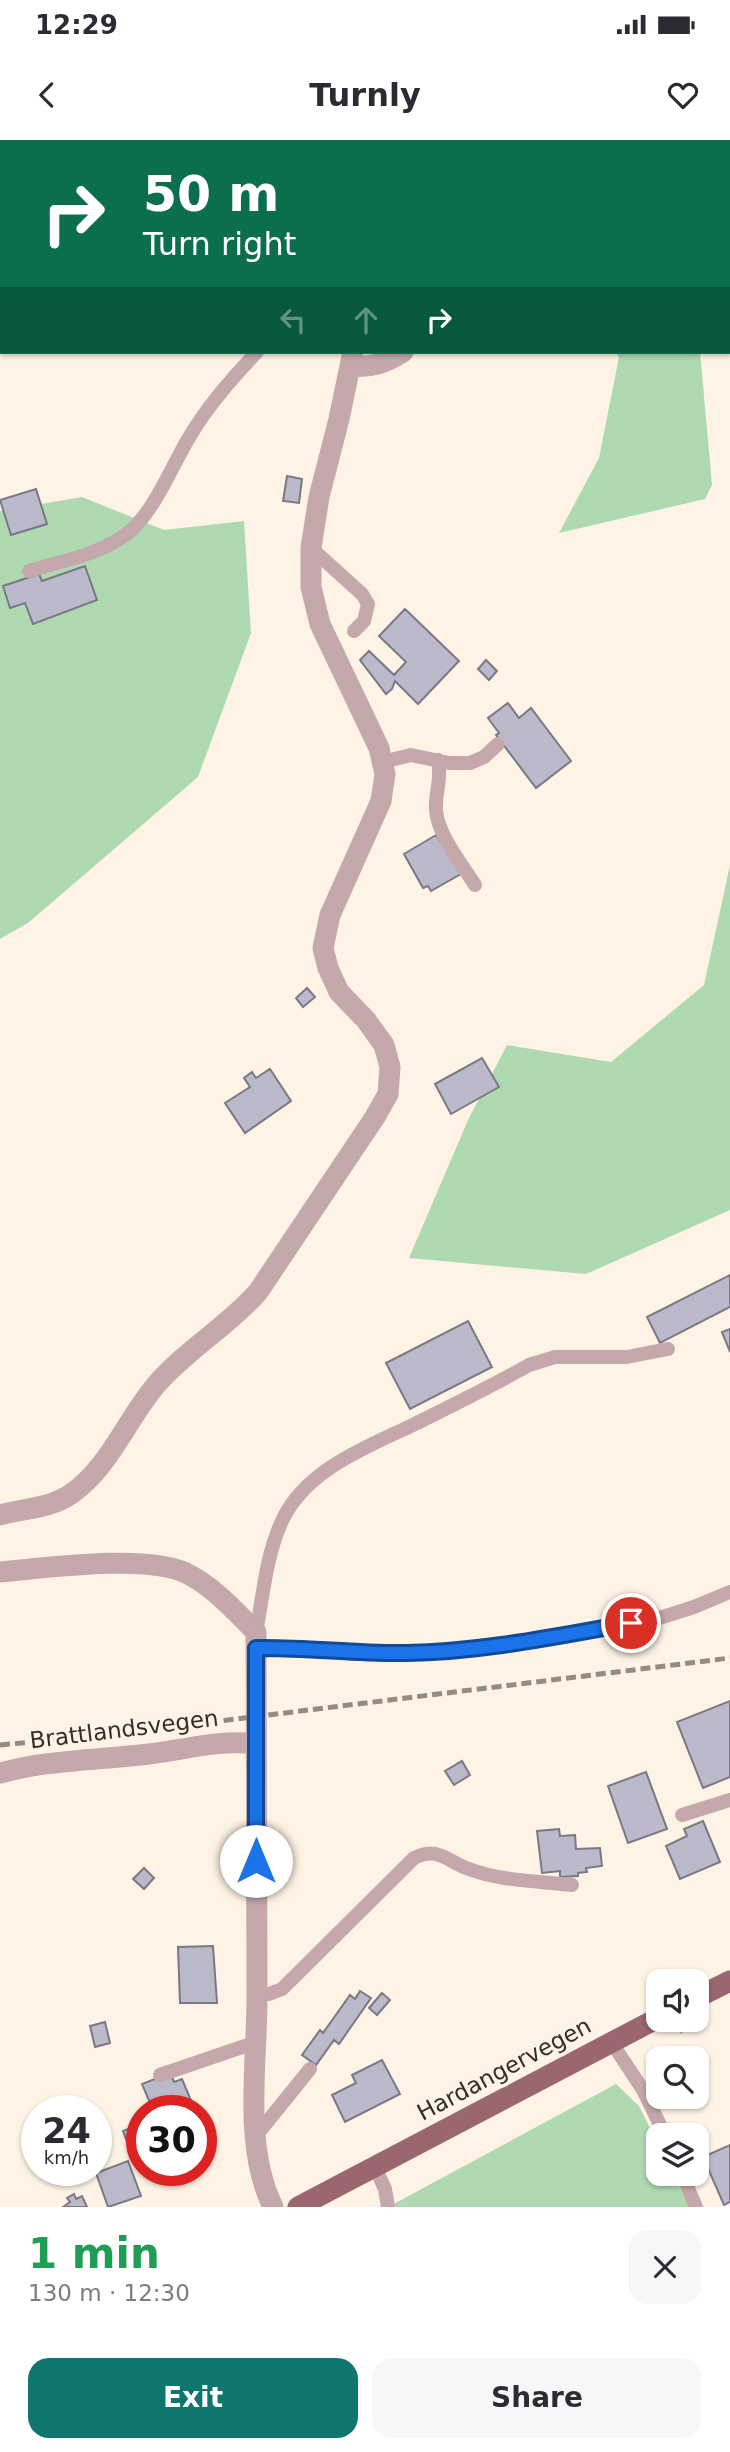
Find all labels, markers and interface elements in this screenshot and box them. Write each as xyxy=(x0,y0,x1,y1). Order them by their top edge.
text: 12:29 xyxy=(35,10,118,40)
icon: back xyxy=(28,76,66,114)
text: Turnly xyxy=(309,76,421,114)
icon: heart xyxy=(664,76,702,114)
text: 50 m xyxy=(143,166,279,223)
icon: right xyxy=(28,168,119,259)
text: Turn right xyxy=(143,225,296,263)
icon: left xyxy=(274,301,312,339)
icon: ahead xyxy=(347,301,385,339)
icon: right xyxy=(420,301,458,339)
pin xyxy=(601,1593,661,1653)
icon: arrive xyxy=(612,1604,650,1642)
street label: Brattlandsvegen xyxy=(28,1705,220,1753)
position arrow xyxy=(219,1824,293,1898)
map controls xyxy=(646,1969,709,2186)
button: sound xyxy=(646,1969,709,2032)
street label: Hardangervegen xyxy=(413,2012,595,2126)
button: search xyxy=(646,2046,709,2109)
speed limit sign: 30 xyxy=(126,2095,217,2186)
text: 24 xyxy=(42,2111,91,2151)
button: layers xyxy=(646,2123,709,2186)
text: km/h xyxy=(44,2147,89,2168)
text: 1 min xyxy=(28,2229,160,2278)
button: close xyxy=(628,2230,702,2304)
text: 130 m · 12:30 xyxy=(28,2280,190,2306)
button: Exit xyxy=(28,2358,358,2438)
button: Share xyxy=(372,2358,702,2438)

